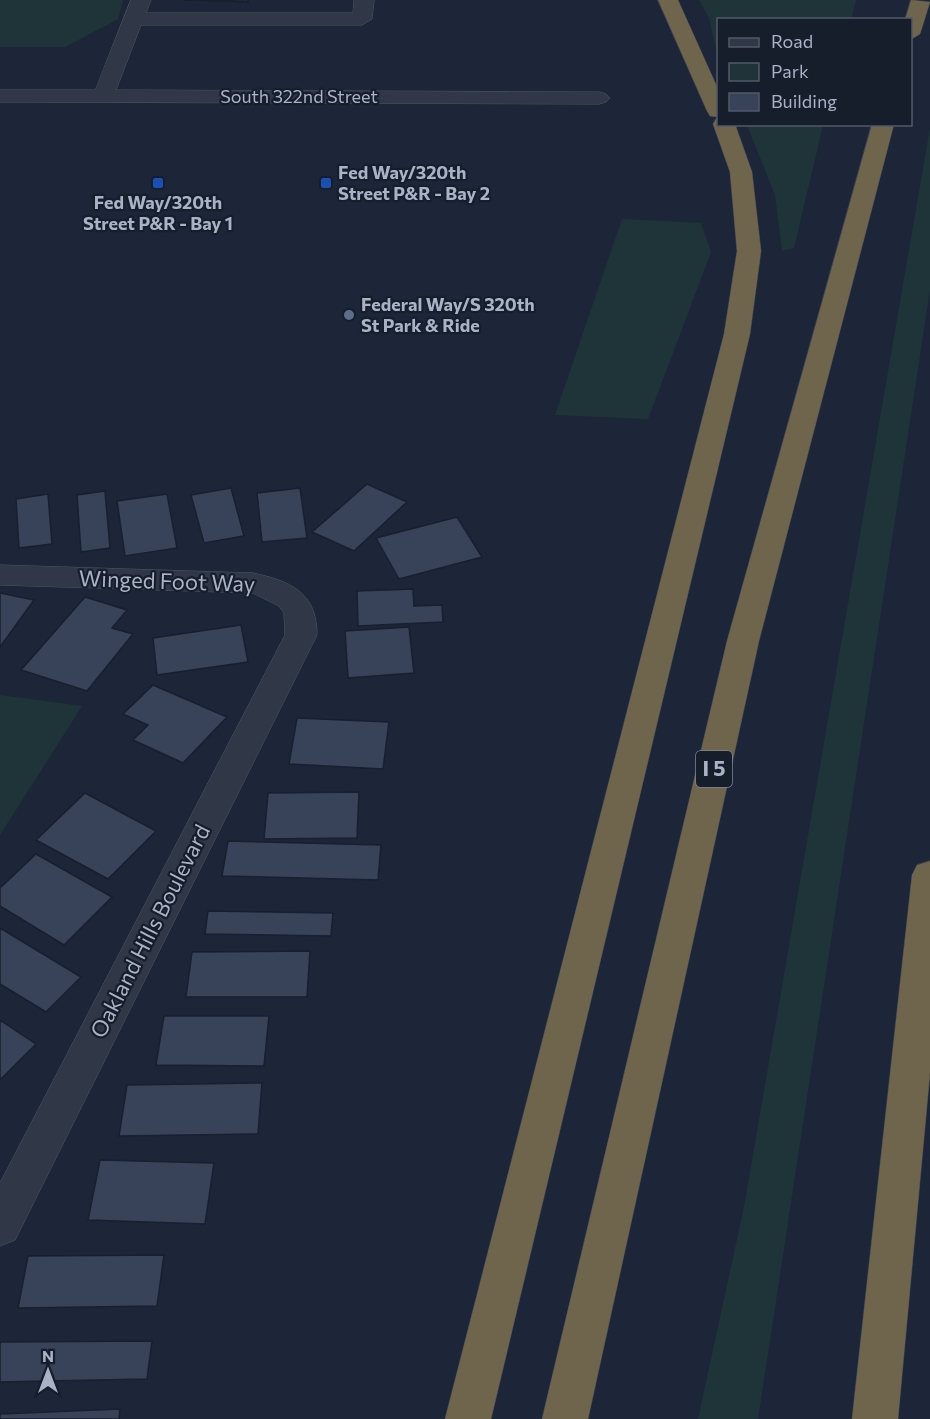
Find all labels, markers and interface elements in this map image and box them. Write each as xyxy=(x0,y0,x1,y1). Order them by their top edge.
legend xyxy=(717,18,912,126)
text: Road xyxy=(771,30,813,52)
text: Park xyxy=(771,60,809,82)
street label: South 322nd Street xyxy=(220,85,378,107)
text: Building xyxy=(771,90,837,112)
place label: Fed Way/320th Street P&R - Bay 2 xyxy=(338,161,490,204)
marker: Fed Way/320th Street P&R - Bay 1 xyxy=(151,176,165,190)
marker: Fed Way/320th Street P&R - Bay 2 xyxy=(319,176,333,190)
place label: Fed Way/320th Street P&R - Bay 1 xyxy=(83,191,233,234)
place label: Federal Way/S 320th St Park & Ride xyxy=(361,293,535,336)
marker: Federal Way/S 320th St Park & Ride xyxy=(342,308,356,322)
street label: Winged Foot Way xyxy=(78,564,256,597)
road number: I 5 xyxy=(696,751,732,787)
street label: Oakland Hills Boulevard xyxy=(84,820,215,1042)
north arrow xyxy=(18,1341,78,1401)
text: N xyxy=(42,1346,54,1365)

